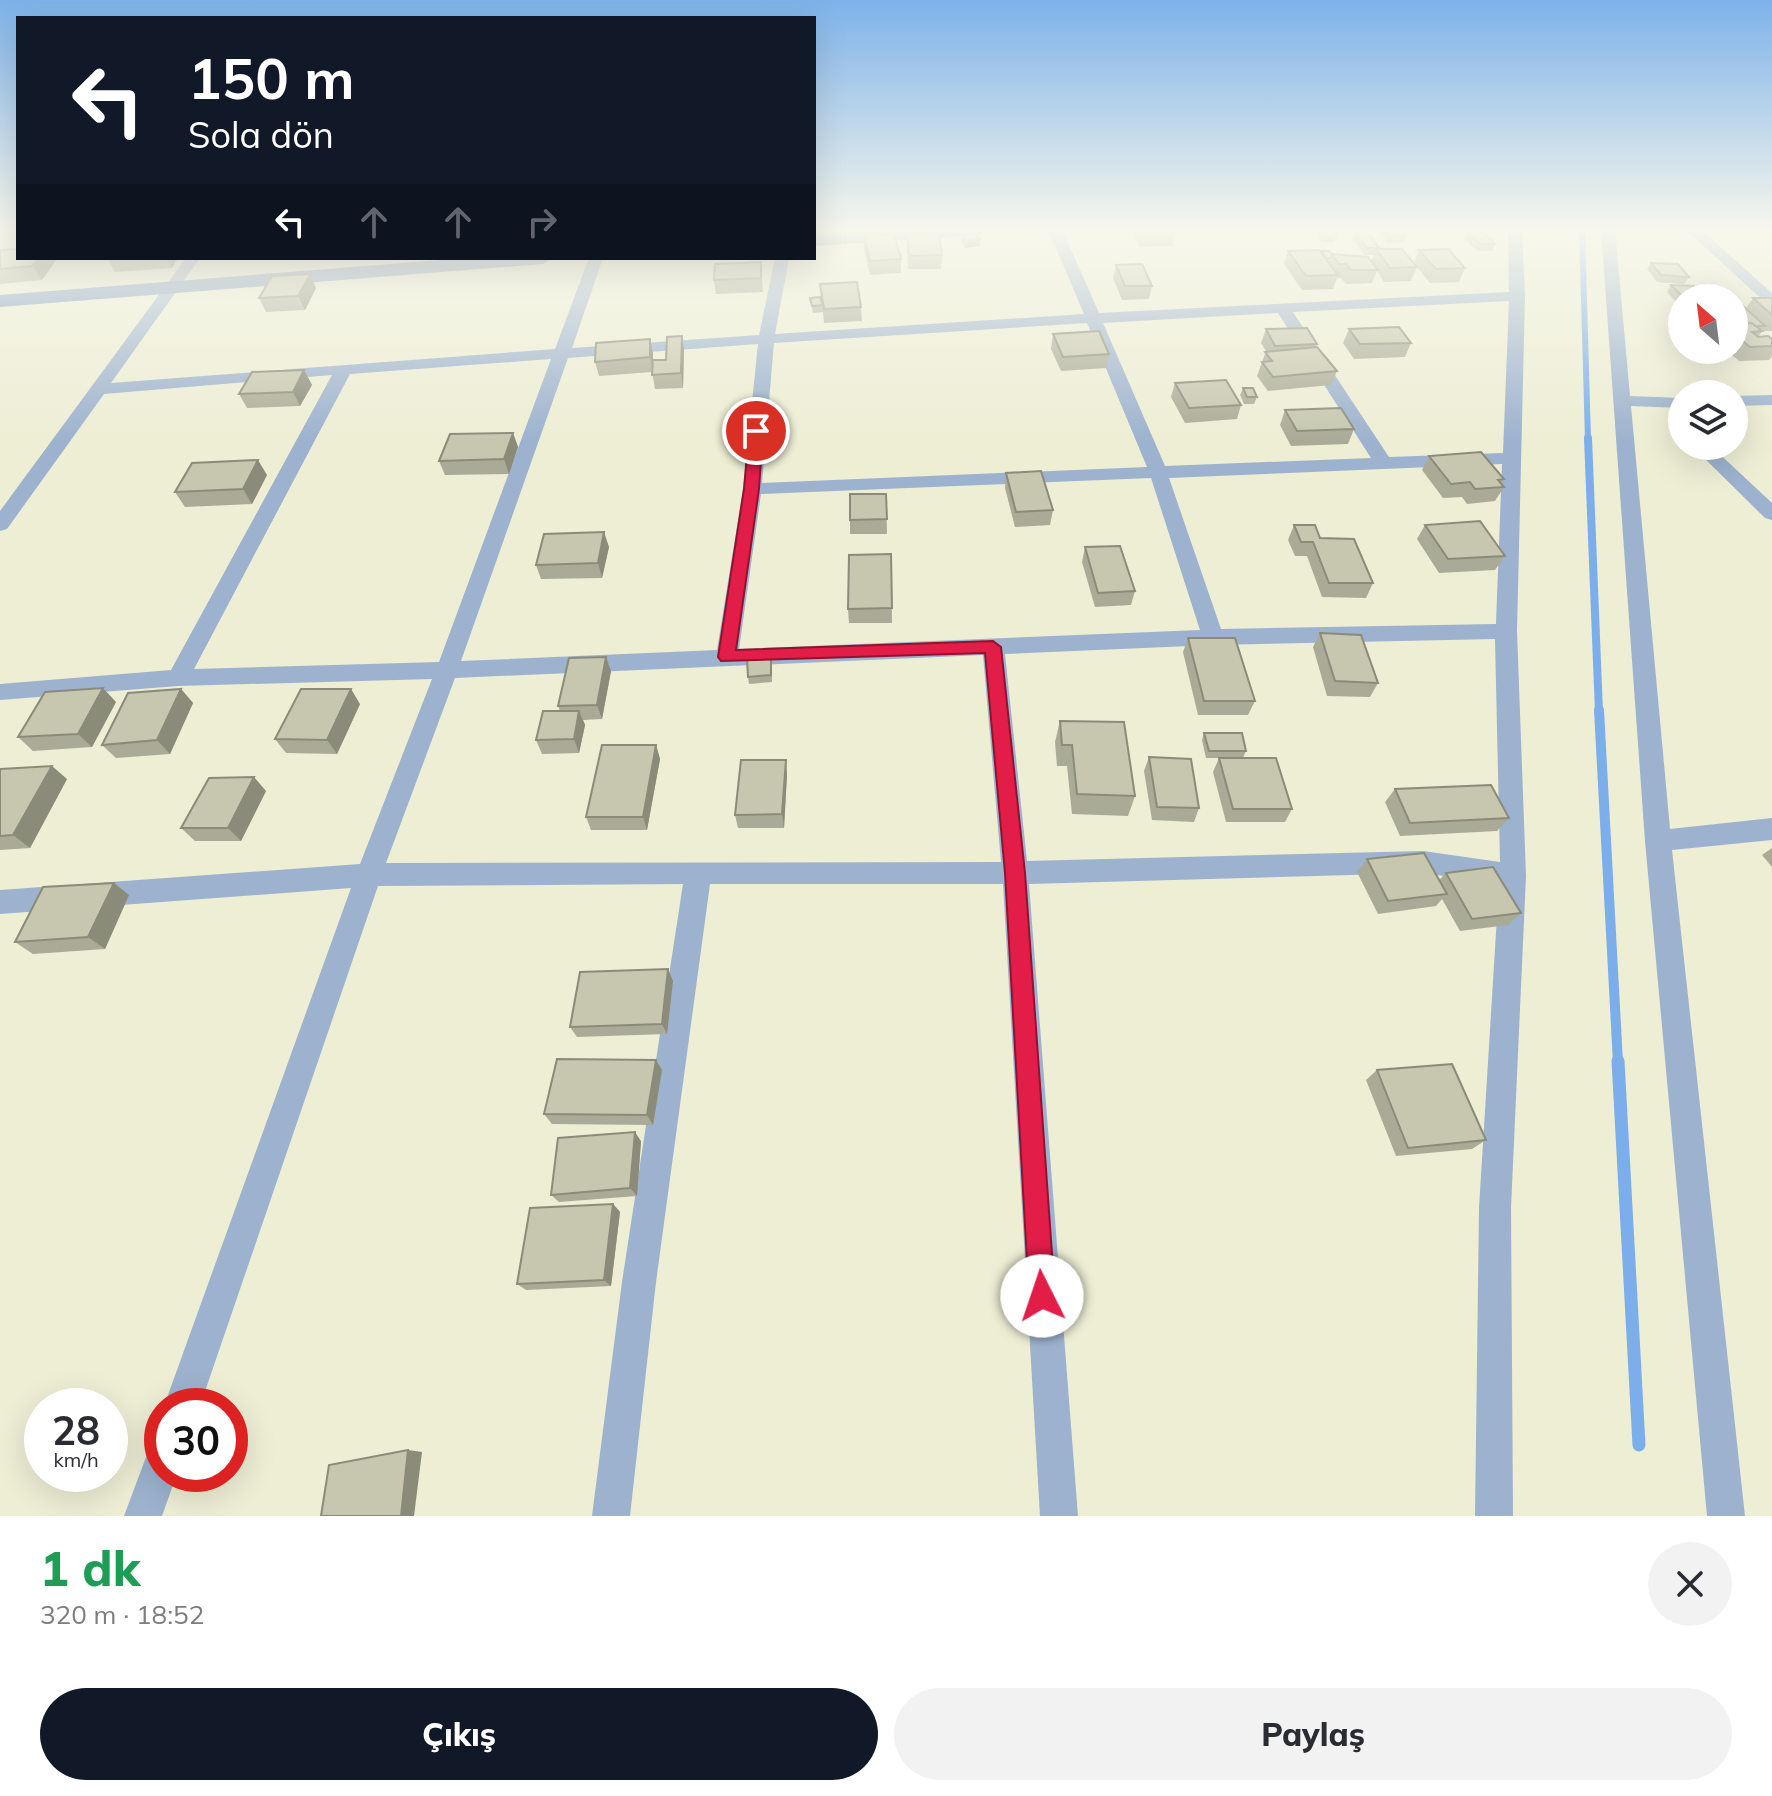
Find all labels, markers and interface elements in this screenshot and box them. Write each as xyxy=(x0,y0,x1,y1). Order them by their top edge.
text: 150 m xyxy=(188,43,355,113)
icon: left xyxy=(56,48,160,152)
text: Sola dön xyxy=(188,112,334,157)
icon: left xyxy=(268,200,312,244)
icon: ahead xyxy=(352,200,396,244)
icon: ahead xyxy=(436,200,480,244)
icon: right xyxy=(520,200,564,244)
north arrow xyxy=(1668,284,1748,364)
map controls xyxy=(1668,284,1748,460)
button: layers xyxy=(1668,380,1748,460)
pin xyxy=(722,397,790,465)
icon: arrive xyxy=(734,409,778,453)
position arrow xyxy=(1000,1254,1084,1338)
speed limit sign: 30 xyxy=(144,1388,248,1492)
text: 28 xyxy=(52,1405,100,1455)
text: km/h xyxy=(53,1447,99,1472)
text: 1 dk xyxy=(40,1538,140,1598)
button: close xyxy=(1648,1542,1732,1626)
text: 320 m · 18:52 xyxy=(40,1598,204,1631)
button: Çıkış xyxy=(40,1688,878,1780)
button: Paylaş xyxy=(894,1688,1732,1780)

